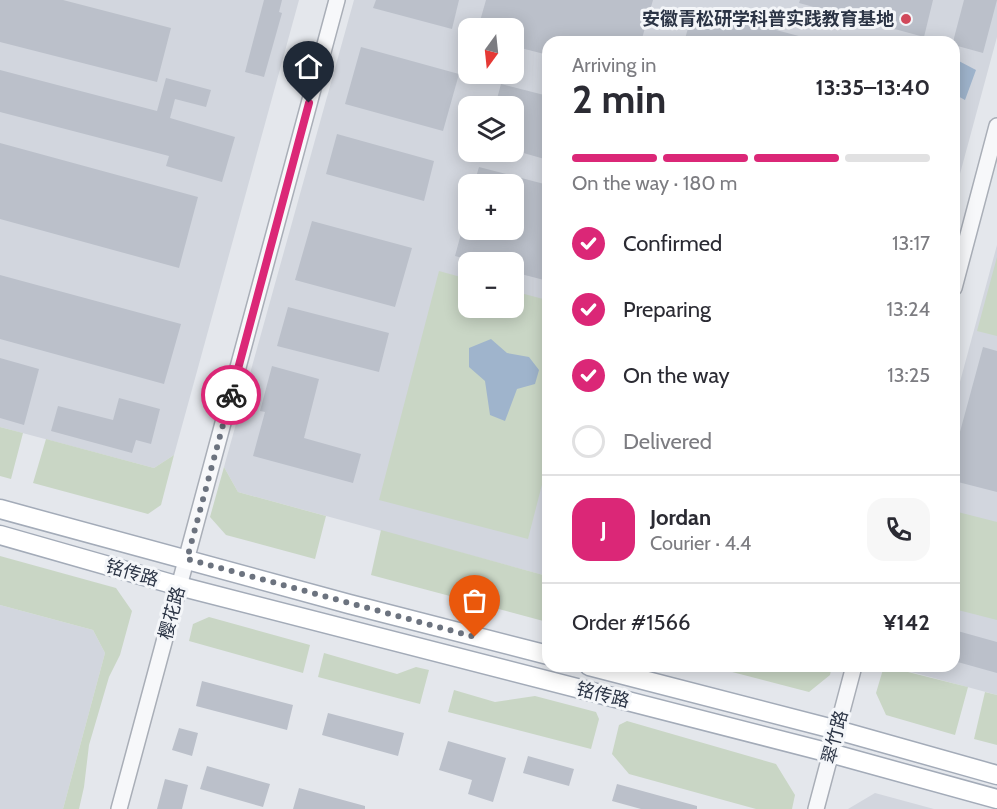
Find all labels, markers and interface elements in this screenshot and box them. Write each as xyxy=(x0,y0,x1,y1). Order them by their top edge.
place label: 安徽青松研学科普实践教育基地 xyxy=(642,8,894,30)
marker: 安徽青松研学科普实践教育基地 xyxy=(899,12,913,26)
north arrow xyxy=(458,18,524,84)
map controls xyxy=(458,18,524,318)
pin xyxy=(283,41,334,103)
icon: home xyxy=(292,50,325,83)
text: Arriving in xyxy=(572,53,656,77)
text: 13:35–13:40 xyxy=(816,74,930,101)
text: 2 min xyxy=(572,75,666,123)
button: layers xyxy=(458,96,524,162)
text: On the way · 180 m xyxy=(572,171,737,195)
button: + xyxy=(458,174,524,240)
icon: check xyxy=(572,227,605,260)
text: Confirmed xyxy=(623,230,722,257)
text: 13:17 xyxy=(892,231,930,255)
button: − xyxy=(458,252,524,318)
icon: check xyxy=(572,293,605,326)
text: Preparing xyxy=(623,296,711,323)
text: 13:24 xyxy=(886,297,930,321)
icon: check xyxy=(572,359,605,392)
text: On the way xyxy=(623,362,730,389)
text: 13:25 xyxy=(887,363,930,387)
courier xyxy=(201,365,261,425)
icon: bike xyxy=(215,379,248,412)
text: Delivered xyxy=(623,428,712,455)
button: phone xyxy=(867,498,930,561)
text: Jordan xyxy=(650,504,711,531)
text: J xyxy=(600,516,607,543)
text: Courier · 4.4 xyxy=(650,531,751,555)
street label: 铭传路 xyxy=(103,555,161,591)
pin xyxy=(449,575,500,637)
street label: 樱花路 xyxy=(154,584,190,642)
icon: bag xyxy=(458,584,491,617)
text: Order #1566 xyxy=(572,609,690,636)
text: ¥142 xyxy=(883,609,930,636)
street label: 铭传路 xyxy=(574,678,632,712)
street label: 翠竹路 xyxy=(817,708,853,766)

